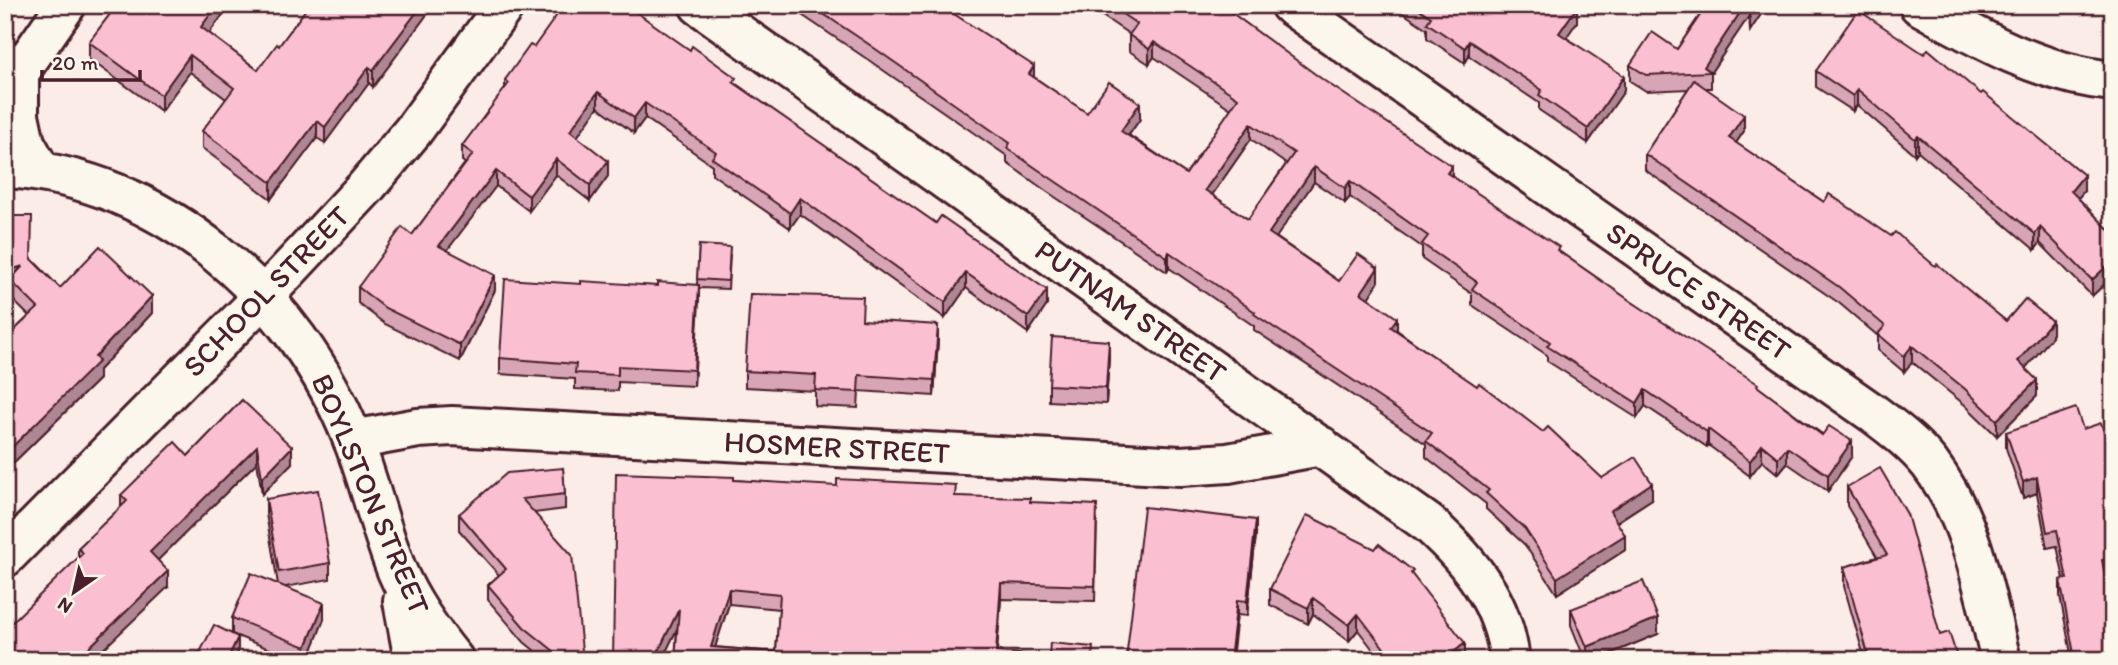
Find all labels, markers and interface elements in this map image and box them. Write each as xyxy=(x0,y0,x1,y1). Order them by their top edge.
scale bar xyxy=(42,38,140,82)
text: 20 m xyxy=(52,50,99,75)
street label: SCHOOL STREET xyxy=(175,197,357,384)
street label: SPRUCE STREET xyxy=(1599,214,1799,368)
street label: PUTNAM STREET xyxy=(1028,231,1234,391)
street label: BOYLSTON STREET xyxy=(304,368,438,620)
street label: HOSMER STREET xyxy=(723,423,951,471)
north arrow xyxy=(38,556,108,626)
text: N xyxy=(53,593,77,619)

